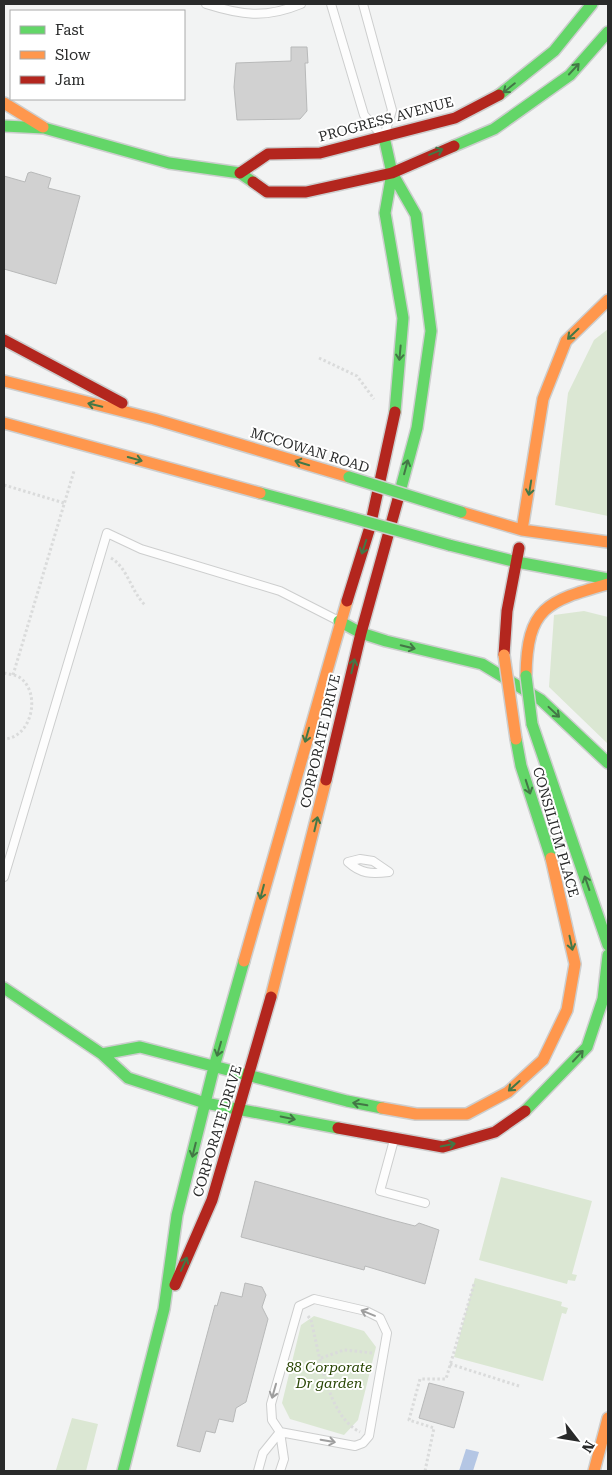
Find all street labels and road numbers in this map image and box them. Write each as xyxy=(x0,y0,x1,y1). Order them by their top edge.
street label: PROGRESS AVENUE xyxy=(317,93,455,145)
street label: MCCOWAN ROAD xyxy=(249,424,372,476)
street label: CORPORATE DRIVE xyxy=(297,672,343,810)
street label: CONSILIUM PLACE xyxy=(530,765,582,899)
street label: CORPORATE DRIVE xyxy=(189,1063,245,1199)

